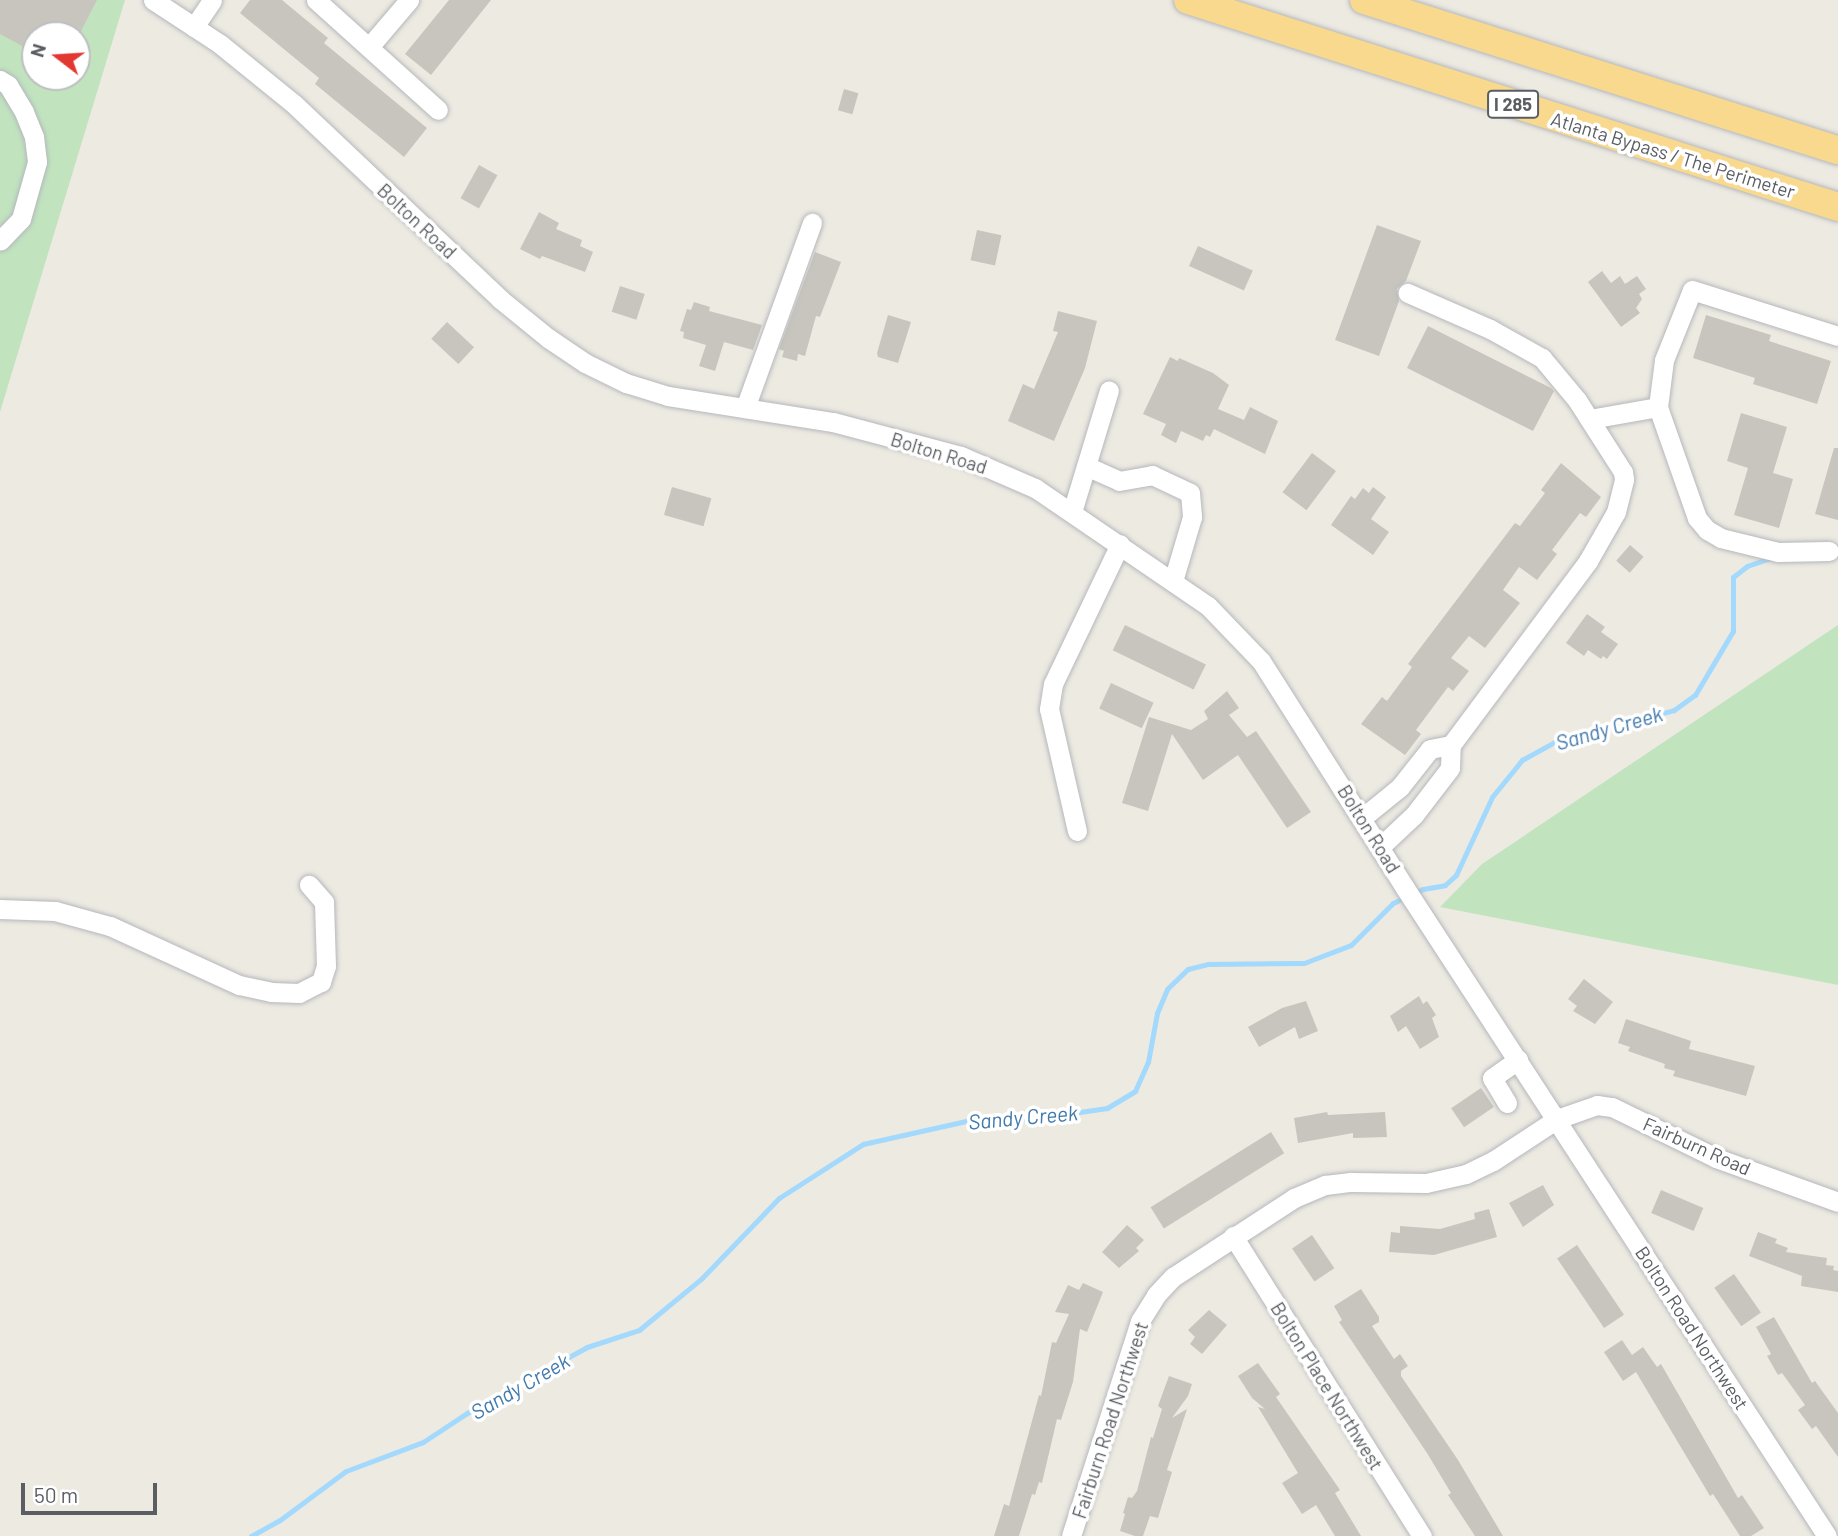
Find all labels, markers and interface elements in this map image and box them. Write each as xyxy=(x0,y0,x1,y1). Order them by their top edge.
north arrow xyxy=(21,21,91,91)
text: N xyxy=(25,41,50,60)
road number: I 285 xyxy=(1487,90,1539,119)
street label: Atlanta Bypass / The Perimeter xyxy=(1548,107,1798,203)
street label: Bolton Road xyxy=(373,179,461,263)
street label: Bolton Road xyxy=(888,428,990,478)
water label: Sandy Creek xyxy=(1553,701,1665,755)
street label: Bolton Road xyxy=(1333,781,1405,877)
water label: Sandy Creek xyxy=(967,1100,1079,1134)
street label: Fairburn Road xyxy=(1640,1112,1754,1180)
street label: Bolton Road Northwest xyxy=(1631,1242,1753,1414)
street label: Bolton Place Northwest xyxy=(1266,1298,1388,1474)
street label: Fairburn Road Northwest xyxy=(1067,1319,1153,1521)
water label: Sandy Creek xyxy=(466,1348,574,1424)
scale bar xyxy=(24,1470,161,1514)
text: 50 m xyxy=(34,1482,78,1507)

